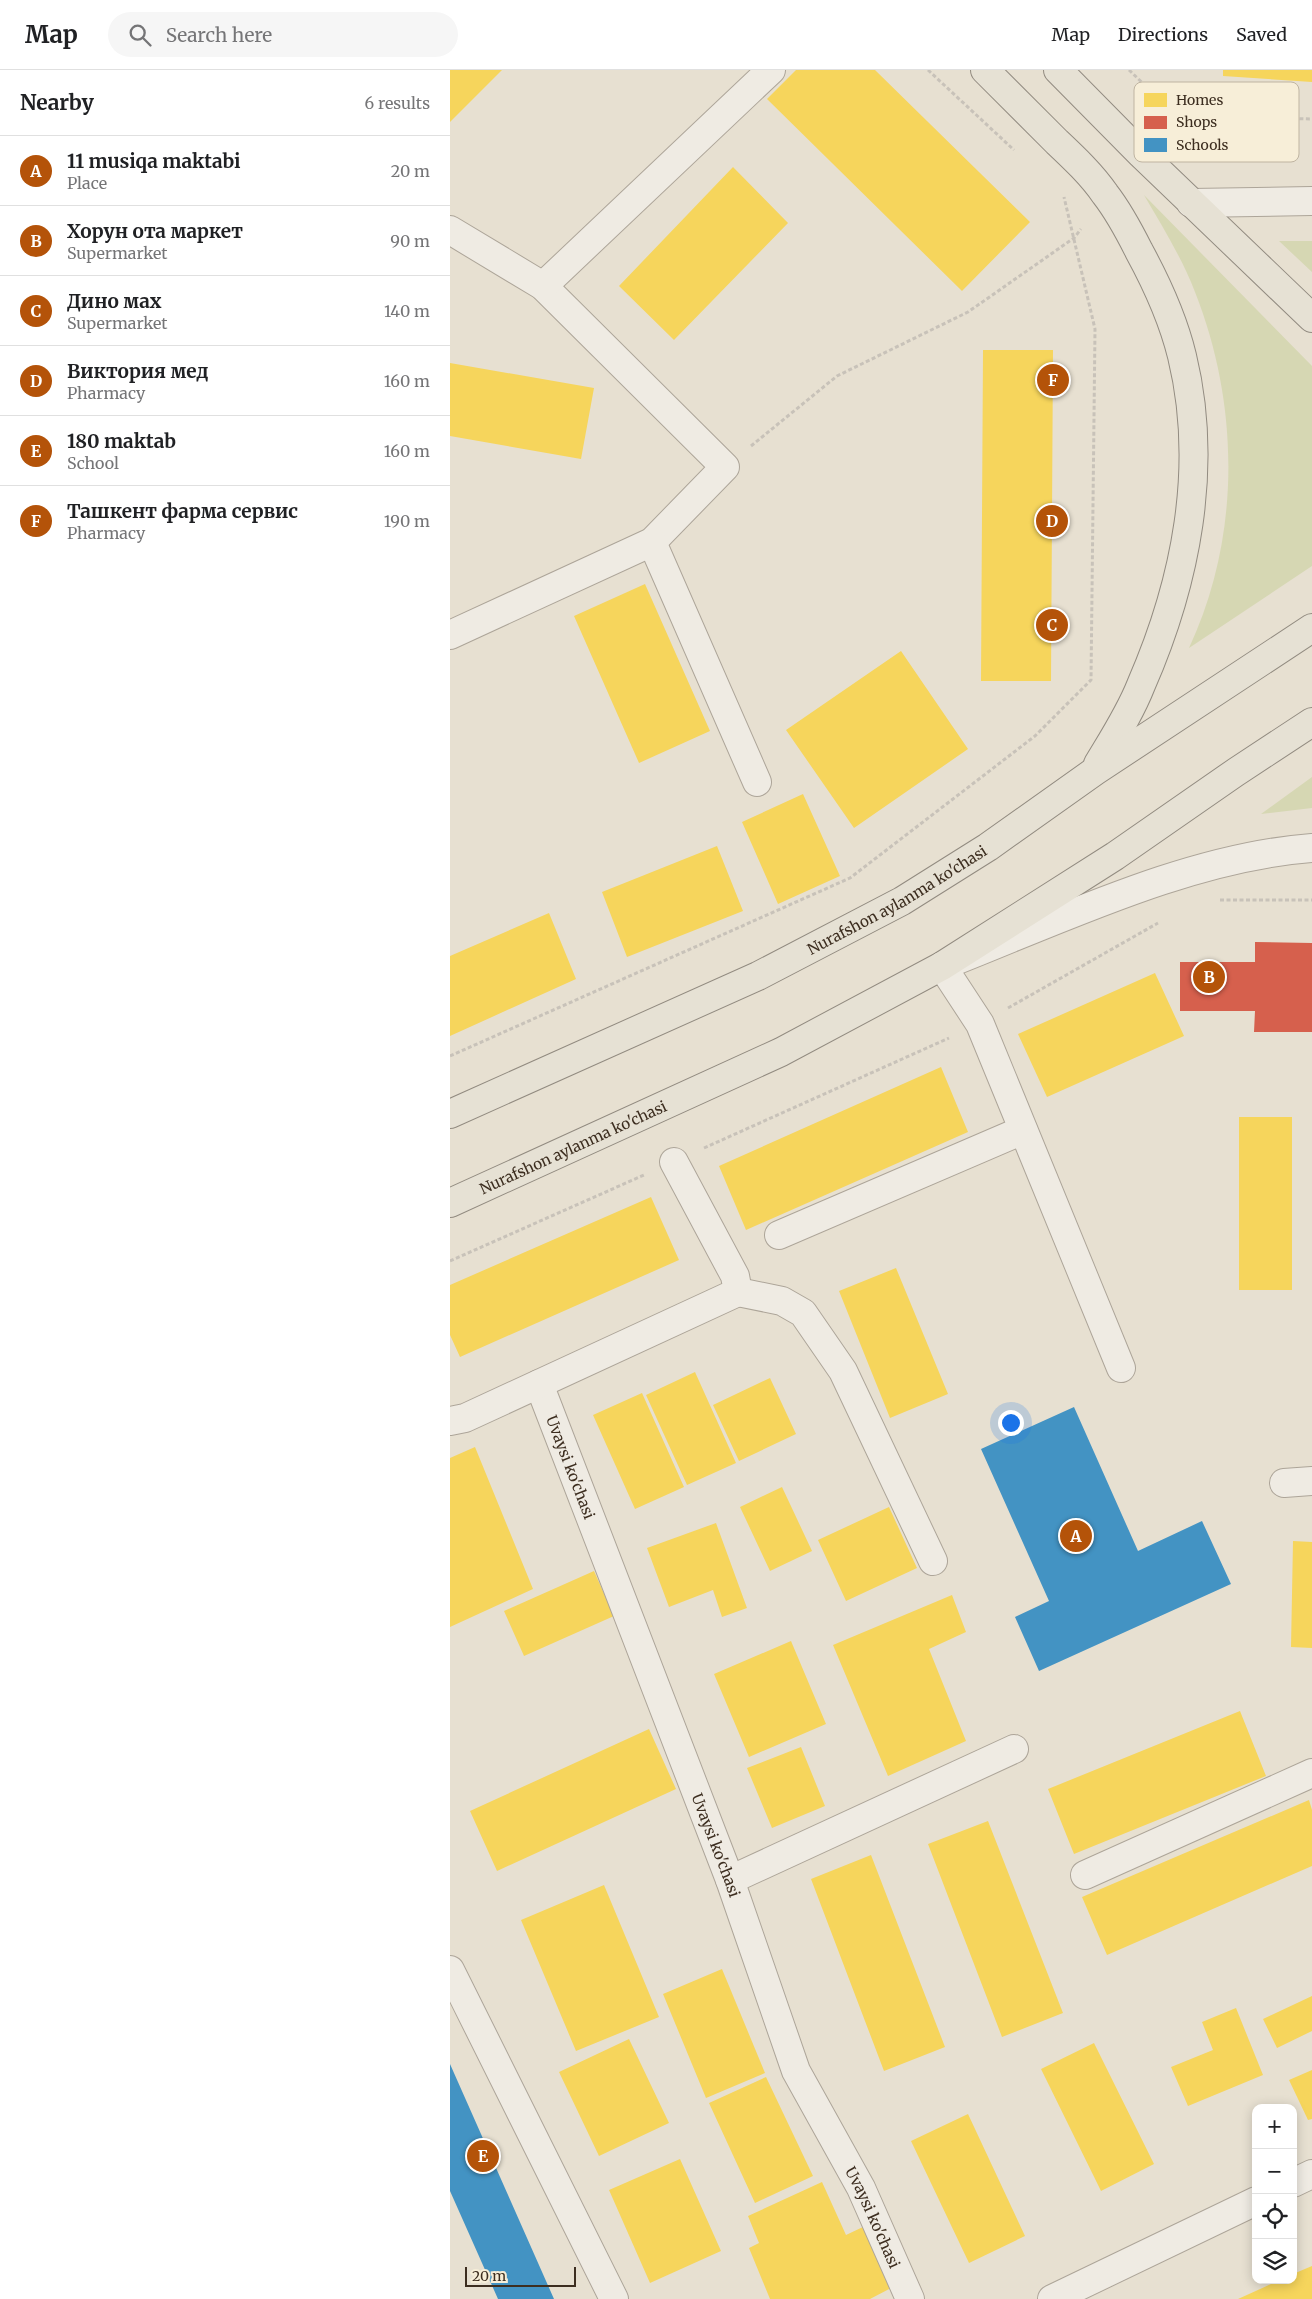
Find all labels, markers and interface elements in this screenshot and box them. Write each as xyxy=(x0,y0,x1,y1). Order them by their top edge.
search box xyxy=(108,12,458,57)
text: Map xyxy=(25,19,78,50)
icon: search xyxy=(126,21,154,49)
text: Search here xyxy=(166,23,272,47)
text: Map xyxy=(1052,23,1090,46)
text: Directions xyxy=(1118,23,1208,46)
text: Saved xyxy=(1236,23,1287,46)
legend xyxy=(1134,82,1299,162)
text: Nearby xyxy=(20,89,94,116)
text: Homes xyxy=(1176,91,1223,109)
text: 6 results xyxy=(365,93,430,113)
text: Shops xyxy=(1176,113,1217,131)
text: Schools xyxy=(1176,136,1229,154)
text: 11 musiqa maktabi xyxy=(67,149,241,173)
text: A xyxy=(30,161,42,181)
text: 20 m xyxy=(391,161,430,181)
text: Place xyxy=(67,173,107,193)
text: Хорун ота маркет xyxy=(67,219,243,243)
text: B xyxy=(30,231,42,251)
text: 90 m xyxy=(390,231,430,251)
text: Supermarket xyxy=(67,243,168,263)
text: Дино мах xyxy=(67,289,162,313)
text: C xyxy=(31,301,41,321)
text: 140 m xyxy=(384,301,430,321)
text: Supermarket xyxy=(67,313,168,333)
text: Виктория мед xyxy=(67,359,209,383)
pin: F xyxy=(1037,361,1069,399)
text: D xyxy=(30,371,42,391)
text: 160 m xyxy=(384,371,430,391)
text: Pharmacy xyxy=(67,383,145,403)
text: 180 maktab xyxy=(67,429,176,453)
text: E xyxy=(31,441,41,461)
text: 160 m xyxy=(384,441,430,461)
text: School xyxy=(67,453,119,473)
text: Ташкент фарма сервис xyxy=(67,499,298,523)
pin: D xyxy=(1036,502,1068,540)
text: F xyxy=(31,511,41,531)
text: 190 m xyxy=(384,511,430,531)
text: Pharmacy xyxy=(67,523,145,543)
pin: C xyxy=(1036,606,1068,644)
street label: Nurafshon aylanma ko'chasi xyxy=(804,841,990,958)
pin: B xyxy=(1193,958,1225,996)
street label: Nurafshon aylanma ko'chasi xyxy=(476,1096,670,1198)
your location xyxy=(998,1410,1024,1436)
street label: Uvaysi ko'chasi xyxy=(542,1412,600,1522)
pin: A xyxy=(1060,1517,1092,1555)
street label: Uvaysi ko'chasi xyxy=(688,1790,745,1900)
map controls xyxy=(1252,2104,1297,2284)
button: + xyxy=(1252,2104,1297,2149)
pin: E xyxy=(467,2137,499,2175)
button: − xyxy=(1252,2149,1297,2194)
street label: Uvaysi ko'chasi xyxy=(841,2163,905,2271)
button: locate xyxy=(1252,2194,1297,2239)
button: layers xyxy=(1252,2239,1297,2284)
scale bar xyxy=(465,2264,576,2287)
text: 20 m xyxy=(472,2267,506,2285)

